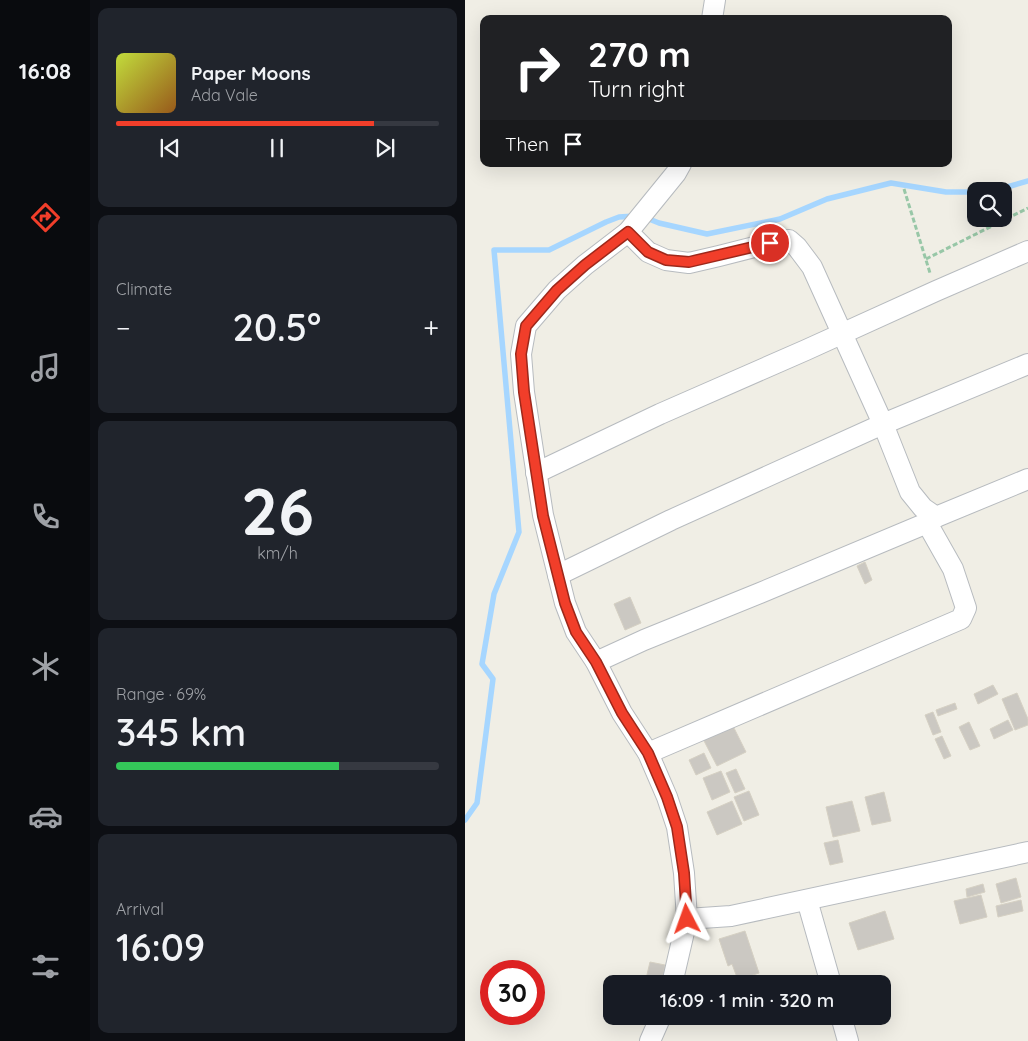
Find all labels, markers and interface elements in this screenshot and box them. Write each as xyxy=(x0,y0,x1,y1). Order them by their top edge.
text: 270 m xyxy=(588,32,691,76)
icon: right xyxy=(505,35,570,100)
text: 16:08 xyxy=(19,57,71,85)
text: Paper Moons xyxy=(191,61,311,85)
text: Turn right xyxy=(588,75,685,103)
text: Ada Vale xyxy=(191,85,258,105)
icon: arrive xyxy=(559,130,587,158)
text: Then xyxy=(505,132,549,156)
icon: previous xyxy=(156,134,184,162)
icon: pause xyxy=(263,134,291,162)
icon: next xyxy=(371,134,399,162)
map controls xyxy=(967,182,1012,227)
button: search xyxy=(967,182,1012,227)
icon: directions xyxy=(28,200,63,235)
pin xyxy=(749,222,791,264)
icon: arrive xyxy=(756,229,784,257)
text: Climate xyxy=(116,279,172,299)
text: 20.5° xyxy=(232,303,321,351)
text: − xyxy=(116,310,131,345)
text: + xyxy=(423,310,439,345)
icon: music xyxy=(28,350,63,385)
text: 26 xyxy=(241,470,314,551)
icon: phone xyxy=(28,499,63,534)
text: km/h xyxy=(257,543,298,563)
icon: climate xyxy=(28,649,63,684)
text: Range · 69% xyxy=(116,684,206,704)
text: 345 km xyxy=(116,708,246,756)
icon: car xyxy=(28,799,63,834)
position arrow xyxy=(660,892,712,944)
text: Arrival xyxy=(116,899,164,919)
text: 16:09 xyxy=(116,923,205,971)
icon: filters xyxy=(28,949,63,984)
speed limit sign: 30 xyxy=(480,960,545,1025)
text: 16:09 · 1 min · 320 m xyxy=(660,988,834,1012)

